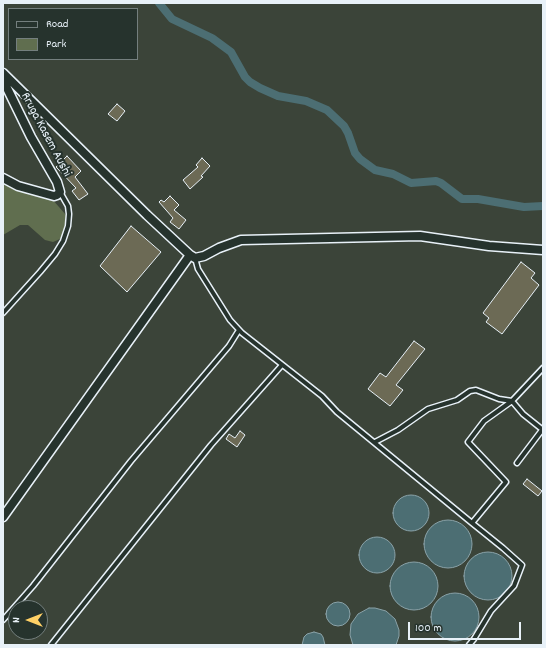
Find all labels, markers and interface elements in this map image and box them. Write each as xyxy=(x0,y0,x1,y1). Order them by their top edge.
legend xyxy=(8,8,138,60)
text: Road xyxy=(46,16,68,33)
text: Park xyxy=(46,36,66,53)
street label: Rruga Kasem Aushi xyxy=(16,90,74,180)
north arrow xyxy=(8,600,48,640)
scale bar xyxy=(410,614,523,640)
text: N xyxy=(9,617,25,623)
text: 100 m xyxy=(415,620,442,637)

